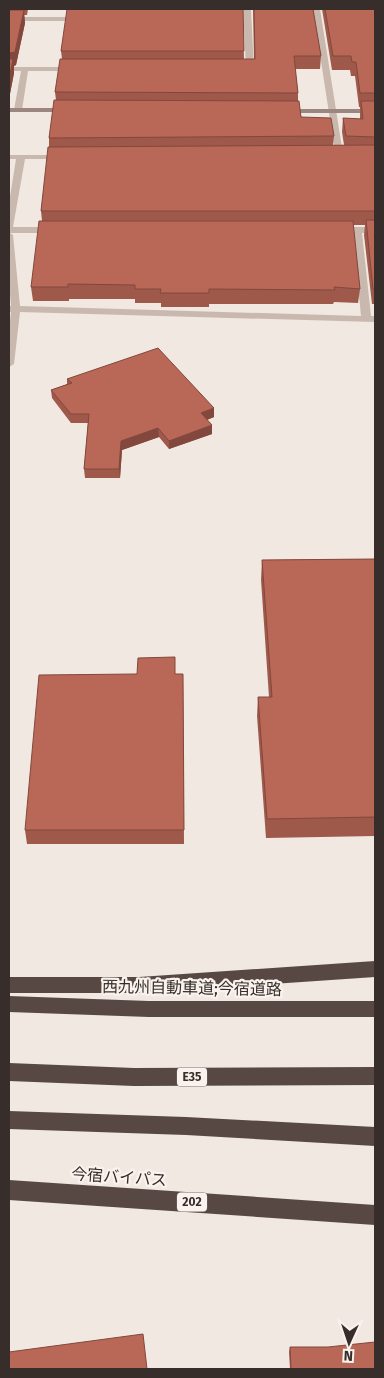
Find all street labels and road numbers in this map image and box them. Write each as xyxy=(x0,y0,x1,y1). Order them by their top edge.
street label: 西九州自動車道;今宿道路 xyxy=(102,977,282,999)
road number: E35 xyxy=(177,1068,207,1086)
street label: 今宿バイパス xyxy=(71,1164,167,1190)
road number: 202 xyxy=(177,1192,207,1212)

